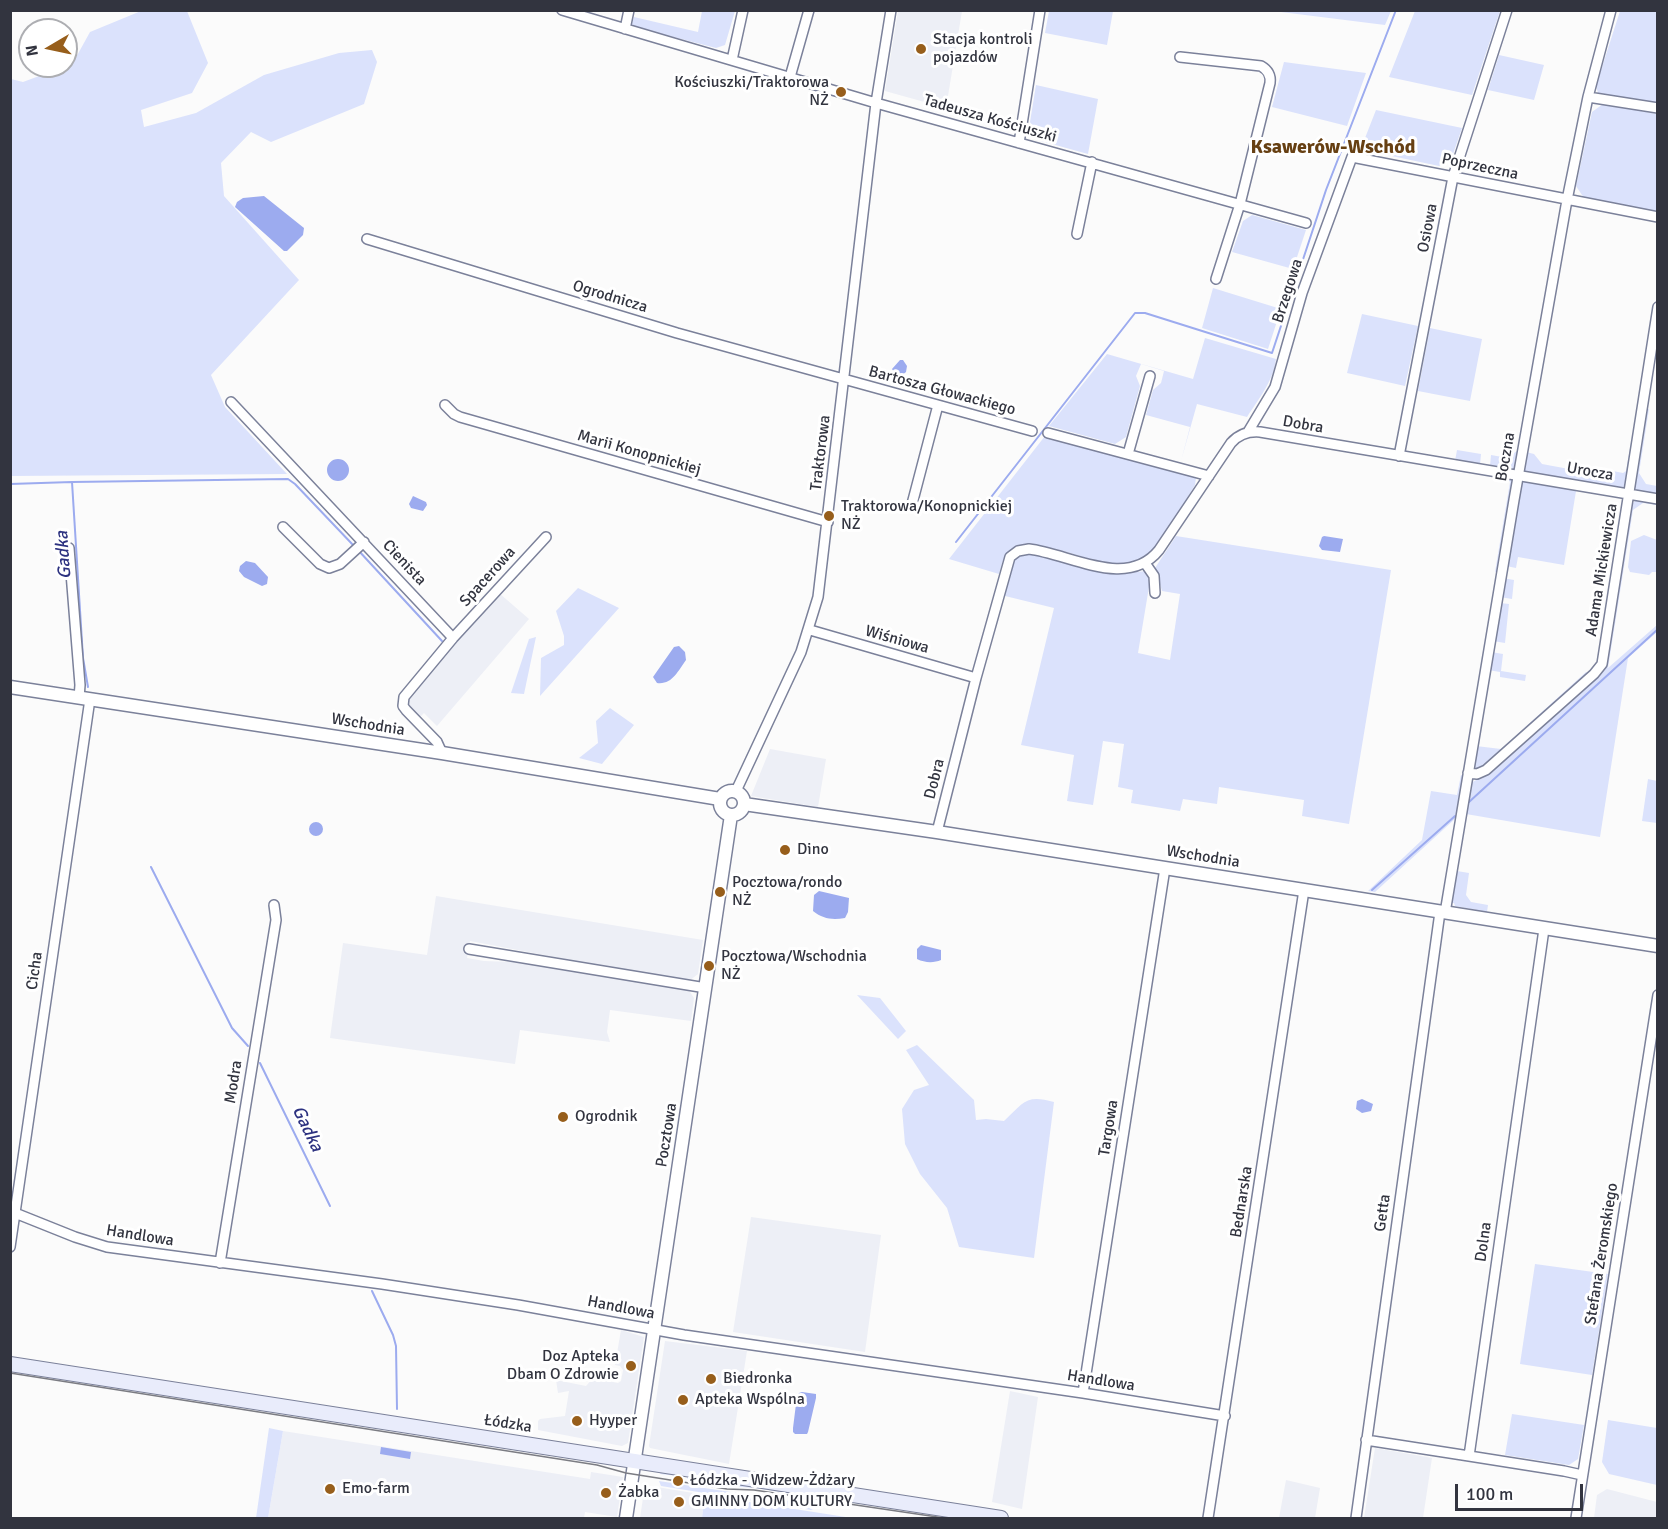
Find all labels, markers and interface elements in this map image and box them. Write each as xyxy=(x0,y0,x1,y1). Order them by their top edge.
north arrow xyxy=(18,18,78,78)
place label: Stacja kontroli pojazdów xyxy=(933,30,1033,68)
marker: Stacja kontroli pojazdów xyxy=(914,42,928,56)
text: N xyxy=(21,43,43,58)
place label: Kościuszki/Traktorowa NŻ xyxy=(674,73,829,111)
marker: Kościuszki/Traktorowa NŻ xyxy=(834,85,848,99)
street label: Tadeusza Kościuszki xyxy=(921,91,1059,147)
district label: Ksawerów-Wschód xyxy=(1251,136,1415,160)
street label: Poprzeczna xyxy=(1440,150,1520,184)
street label: Osiowa xyxy=(1414,202,1442,254)
street label: Brzegowa xyxy=(1269,256,1307,326)
street label: Ogrodnicza xyxy=(570,277,650,317)
street label: Bartosza Głowackiego xyxy=(866,362,1018,420)
street label: Dobra xyxy=(1281,412,1325,438)
street label: Traktorowa xyxy=(807,414,835,492)
street label: Marii Konopnickiej xyxy=(575,426,703,480)
street label: Boczna xyxy=(1492,431,1520,483)
street label: Urocza xyxy=(1565,458,1615,486)
place label: Traktorowa/Konopnickiej NŻ xyxy=(841,497,1012,535)
street label: Adama Mickiewicza xyxy=(1582,502,1622,638)
marker: Traktorowa/Konopnickiej NŻ xyxy=(822,509,836,523)
water label: Gadka xyxy=(52,530,76,580)
street label: Cienista xyxy=(378,536,430,590)
street label: Spacerowa xyxy=(456,543,520,611)
street label: Wiśniowa xyxy=(863,622,931,658)
street label: Wschodnia xyxy=(330,710,406,740)
street label: Dobra xyxy=(921,757,949,801)
place label: Dino xyxy=(797,840,829,860)
street label: Wschodnia xyxy=(1165,842,1241,872)
marker: Dino xyxy=(778,843,792,857)
place label: Pocztowa/rondo NŻ xyxy=(732,873,842,911)
marker: Pocztowa/rondo NŻ xyxy=(713,885,727,899)
place label: Pocztowa/Wschodnia NŻ xyxy=(721,947,867,985)
street label: Cicha xyxy=(23,951,47,991)
marker: Pocztowa/Wschodnia NŻ xyxy=(702,959,716,973)
street label: Modra xyxy=(221,1059,247,1105)
street label: Targowa xyxy=(1095,1099,1123,1157)
street label: Pocztowa xyxy=(652,1102,682,1168)
water label: Gadka xyxy=(287,1103,327,1155)
place label: Ogrodnik xyxy=(575,1107,637,1127)
marker: Ogrodnik xyxy=(556,1110,570,1124)
street label: Bednarska xyxy=(1227,1165,1257,1239)
street label: Stefana Żeromskiego xyxy=(1581,1182,1623,1326)
street label: Getta xyxy=(1371,1193,1395,1233)
street label: Handlowa xyxy=(105,1221,175,1251)
street label: Dolna xyxy=(1472,1221,1496,1263)
street label: Handlowa xyxy=(586,1292,656,1324)
place label: Doz Apteka Dbam O Zdrowie xyxy=(507,1347,619,1385)
marker: Doz Apteka Dbam O Zdrowie xyxy=(624,1359,638,1373)
street label: Handlowa xyxy=(1066,1366,1136,1396)
place label: Biedronka xyxy=(723,1369,792,1389)
marker: Biedronka xyxy=(704,1372,718,1386)
place label: Apteka Wspólna xyxy=(695,1390,805,1410)
marker: Apteka Wspólna xyxy=(676,1393,690,1407)
street label: Łódzka xyxy=(483,1411,533,1437)
place label: Hyyper xyxy=(589,1411,637,1431)
marker: Hyyper xyxy=(570,1414,584,1428)
place label: Łódzka - Widzew-Żdżary xyxy=(690,1471,855,1491)
scale bar xyxy=(1458,1472,1586,1510)
marker: Łódzka - Widzew-Żdżary xyxy=(671,1474,685,1488)
place label: Emo-farm xyxy=(342,1479,410,1499)
marker: Emo-farm xyxy=(323,1482,337,1496)
place label: Żabka xyxy=(618,1483,659,1503)
text: 100 m xyxy=(1466,1483,1513,1505)
marker: Żabka xyxy=(599,1486,613,1500)
place label: GMINNY DOM KULTURY xyxy=(691,1492,852,1512)
marker: GMINNY DOM KULTURY xyxy=(672,1495,686,1509)

